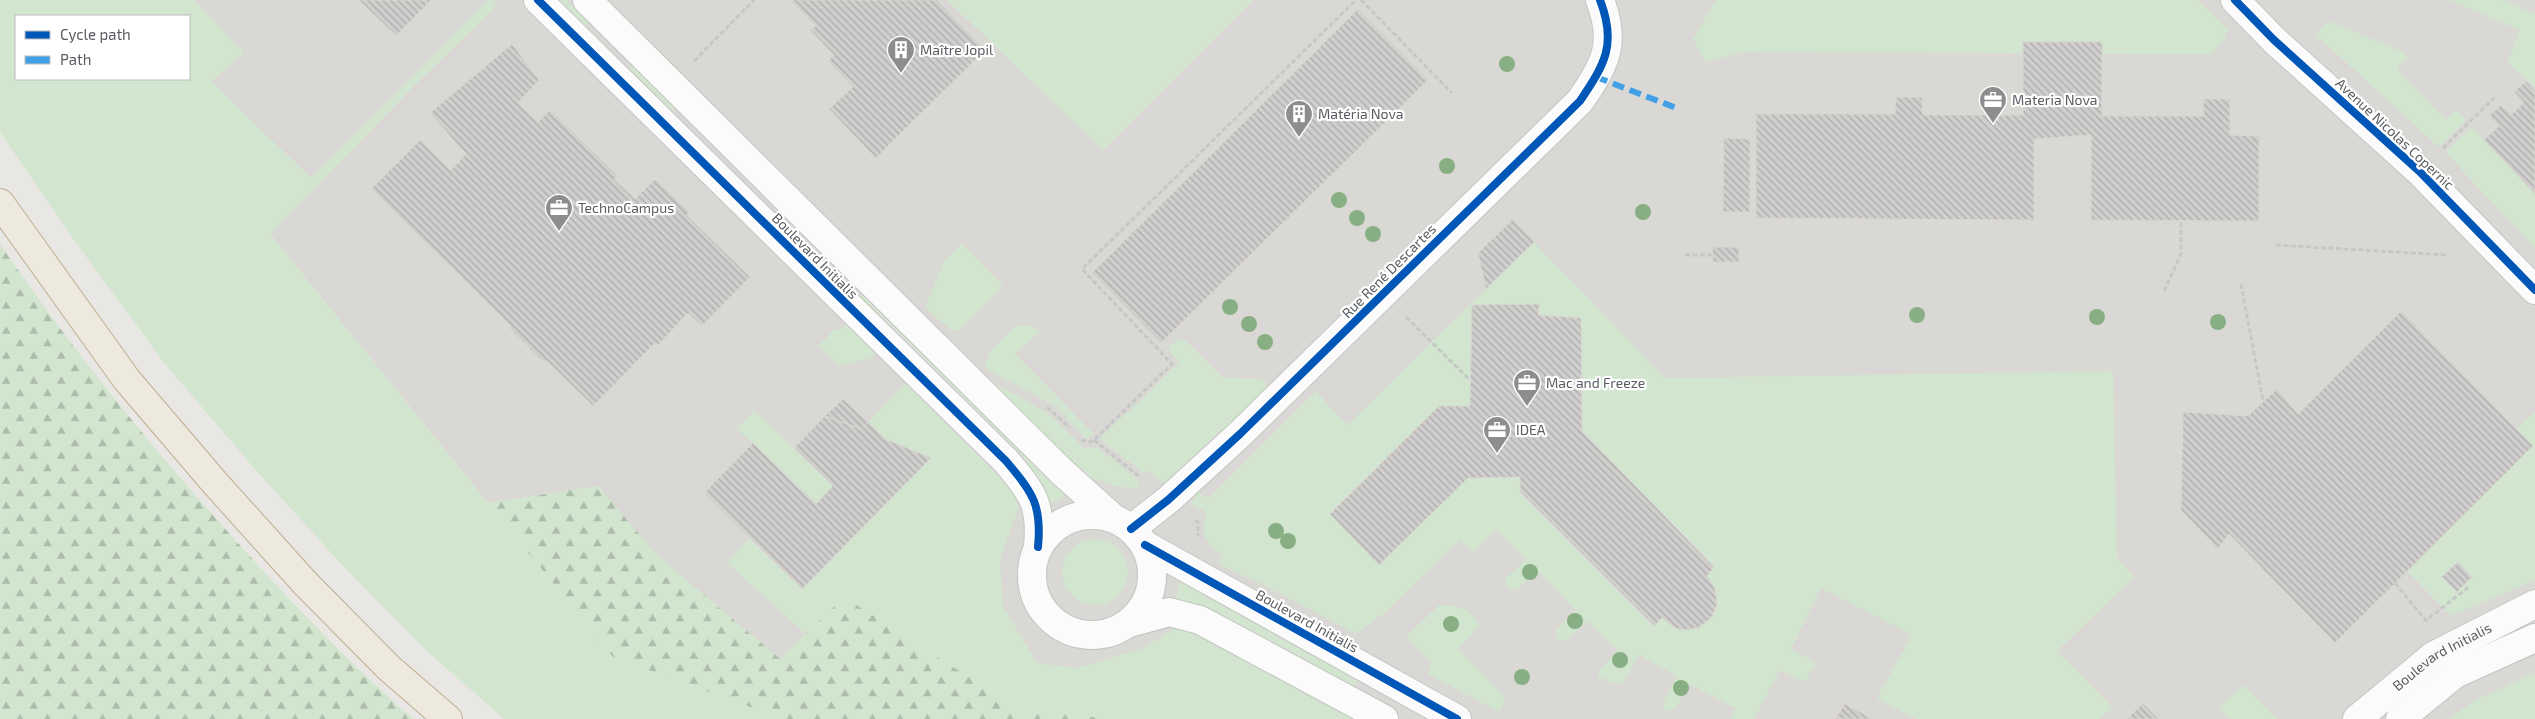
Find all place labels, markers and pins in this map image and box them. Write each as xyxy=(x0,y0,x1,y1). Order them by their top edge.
building icon: Maître Jopil xyxy=(886,35,916,74)
place label: Maître Jopil xyxy=(920,41,994,58)
office icon: Materia Nova xyxy=(1978,85,2008,124)
place label: Materia Nova xyxy=(2012,91,2097,108)
building icon: Matéria Nova xyxy=(1284,99,1314,138)
place label: Matéria Nova xyxy=(1318,105,1403,122)
office icon: TechnoCampus xyxy=(544,193,574,232)
place label: TechnoCampus xyxy=(578,199,674,216)
office icon: Mac and Freeze xyxy=(1512,368,1542,407)
place label: Mac and Freeze xyxy=(1546,374,1645,391)
office icon: IDEA xyxy=(1482,415,1512,454)
place label: IDEA xyxy=(1516,421,1546,438)

